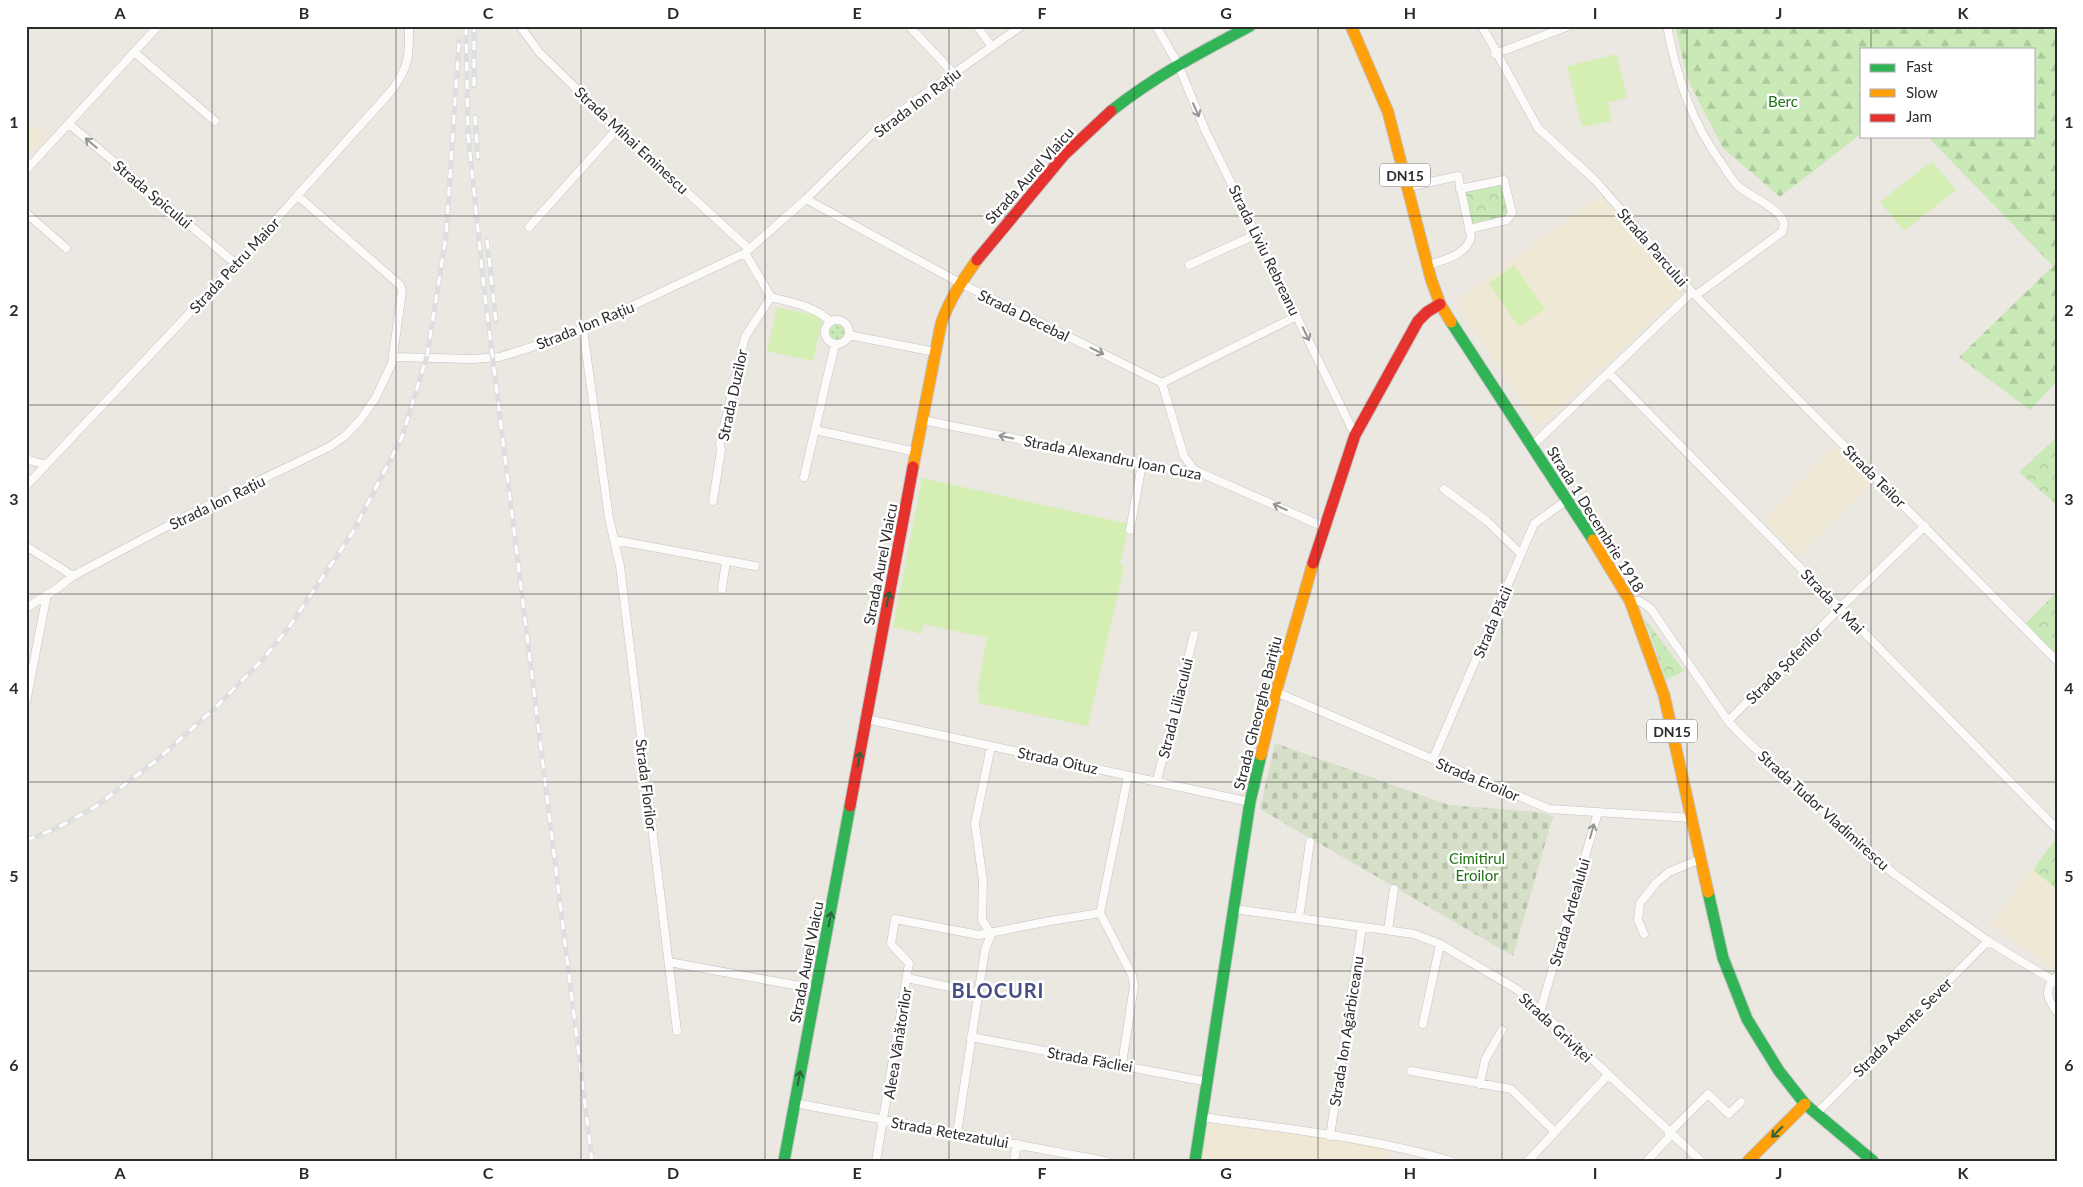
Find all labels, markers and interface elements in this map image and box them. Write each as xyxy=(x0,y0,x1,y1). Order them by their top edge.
text: A xyxy=(113,3,126,22)
text: B xyxy=(299,3,309,22)
text: C xyxy=(483,3,494,22)
text: D xyxy=(667,3,679,22)
text: E xyxy=(852,3,862,22)
text: F xyxy=(1037,3,1047,22)
text: G xyxy=(1220,3,1232,22)
text: H xyxy=(1404,3,1416,22)
text: I xyxy=(1593,3,1597,22)
text: J xyxy=(1776,3,1782,22)
text: K xyxy=(1958,3,1970,22)
legend xyxy=(1860,48,2036,138)
text: Fast xyxy=(1906,57,1933,75)
street label: Strada Ion Rațiu xyxy=(870,63,964,141)
street label: Strada Mihai Eminescu xyxy=(571,83,693,197)
text: Slow xyxy=(1906,83,1938,101)
park label: Berc xyxy=(1768,92,1798,110)
one-way arrow xyxy=(1192,102,1202,117)
text: Jam xyxy=(1906,107,1932,125)
text: 1 xyxy=(9,112,19,131)
text: 1 xyxy=(2064,112,2074,131)
street label: Strada Aurel Vlaicu xyxy=(981,123,1077,227)
one-way arrow xyxy=(85,137,98,148)
street label: Strada Spicului xyxy=(110,156,196,232)
road number: DN15 xyxy=(1380,164,1430,186)
street label: Strada Liviu Rebreanu xyxy=(1226,182,1304,318)
street label: Strada Parcului xyxy=(1614,204,1692,290)
street label: Strada Petru Maior xyxy=(185,213,283,316)
street label: Strada Decebal xyxy=(975,285,1073,345)
street label: Strada Ion Rațiu xyxy=(533,297,637,353)
text: 2 xyxy=(9,300,19,319)
text: 2 xyxy=(2064,300,2074,319)
one-way arrow xyxy=(1302,326,1311,341)
one-way arrow xyxy=(1090,346,1105,356)
street label: Strada Duzilor xyxy=(714,347,751,442)
one-way arrow xyxy=(998,431,1014,441)
street label: Strada Alexandru Ioan Cuza xyxy=(1023,431,1203,483)
street label: Strada Teilor xyxy=(1840,441,1910,511)
street label: Strada 1 Decembrie 1918 xyxy=(1544,443,1648,595)
street label: Strada Ion Rațiu xyxy=(166,471,268,533)
text: 3 xyxy=(9,489,19,508)
text: 3 xyxy=(2064,489,2074,508)
street label: Strada Aurel Vlaicu xyxy=(859,502,901,626)
one-way arrow xyxy=(1273,502,1288,511)
street label: Strada 1 Mai xyxy=(1798,565,1868,637)
street label: Strada Păcii xyxy=(1469,583,1515,661)
one-way arrow xyxy=(884,592,894,608)
street label: Strada Șoferilor xyxy=(1742,622,1827,707)
street label: Strada Gheorghe Barițiu xyxy=(1229,634,1285,792)
street label: Strada Liliacului xyxy=(1154,656,1196,760)
text: 4 xyxy=(9,678,19,697)
text: 4 xyxy=(2064,678,2074,697)
road number: DN15 xyxy=(1647,719,1697,742)
street label: Strada Florilor xyxy=(632,738,662,833)
street label: Strada Oituz xyxy=(1016,743,1100,777)
street label: Strada Tudor Vladimirescu xyxy=(1755,746,1893,874)
one-way arrow xyxy=(854,751,864,767)
street label: Strada Eroilor xyxy=(1434,753,1523,805)
one-way arrow xyxy=(1588,823,1598,839)
park label: Cimitirul Eroilor xyxy=(1449,849,1505,884)
street label: Strada Ardealului xyxy=(1545,856,1593,968)
text: 5 xyxy=(9,866,19,885)
text: 5 xyxy=(2064,866,2074,885)
street label: Strada Aurel Vlaicu xyxy=(785,900,827,1024)
one-way arrow xyxy=(825,911,835,927)
street label: Strada Ion Agârbiceanu xyxy=(1325,955,1367,1107)
street label: Strada Axente Sever xyxy=(1849,973,1956,1080)
district label: BLOCURI xyxy=(951,978,1045,1002)
street label: Aleea Vânătorilor xyxy=(879,985,915,1100)
street label: Strada Griviței xyxy=(1516,988,1596,1066)
street label: Strada Făcliei xyxy=(1046,1043,1134,1075)
text: 6 xyxy=(9,1055,19,1074)
text: 6 xyxy=(2064,1055,2074,1074)
one-way arrow xyxy=(795,1071,805,1087)
street label: Strada Retezatului xyxy=(890,1113,1010,1151)
one-way arrow xyxy=(1771,1126,1783,1139)
text: A xyxy=(113,1163,126,1182)
text: B xyxy=(299,1163,309,1182)
text: C xyxy=(483,1163,494,1182)
text: D xyxy=(667,1163,679,1182)
text: E xyxy=(852,1163,862,1182)
text: F xyxy=(1037,1163,1047,1182)
text: G xyxy=(1220,1163,1232,1182)
text: H xyxy=(1404,1163,1416,1182)
text: I xyxy=(1593,1163,1597,1182)
text: J xyxy=(1776,1163,1782,1182)
text: K xyxy=(1958,1163,1970,1182)

